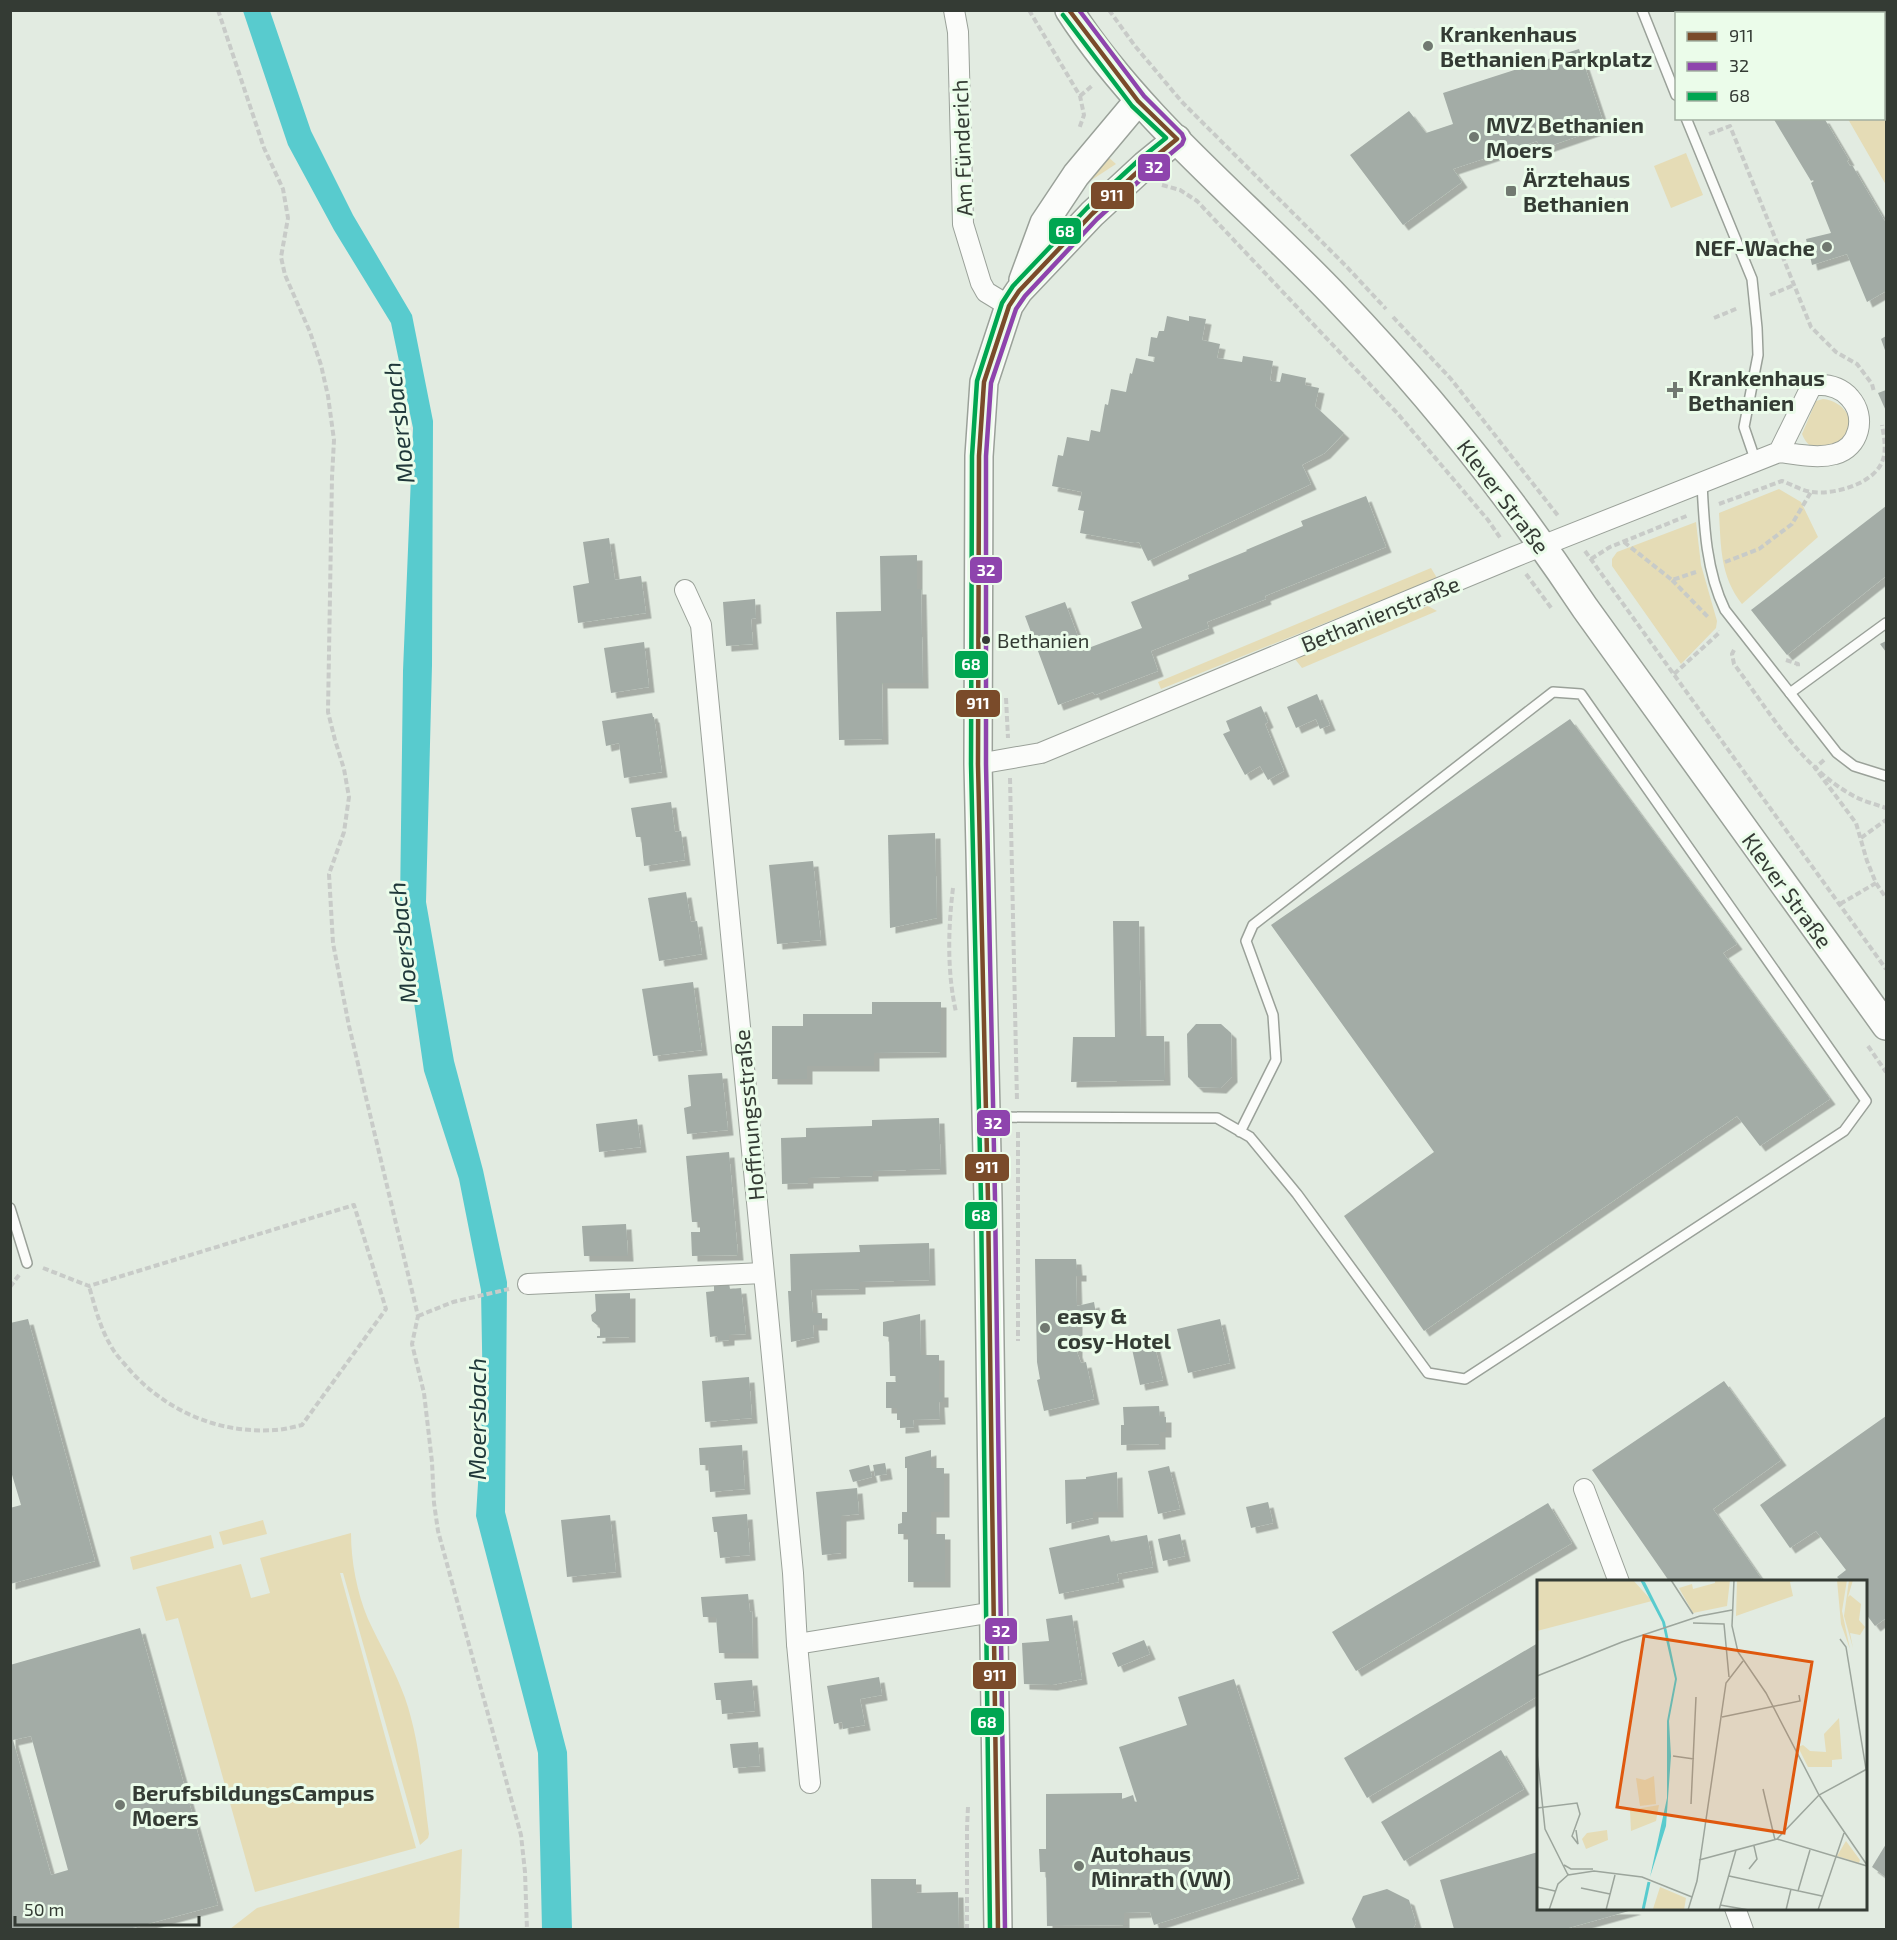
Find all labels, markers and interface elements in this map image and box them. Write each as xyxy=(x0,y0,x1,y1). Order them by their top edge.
legend xyxy=(1675,12,1885,120)
place label: Krankenhaus Bethanien Parkplatz xyxy=(1440,20,1652,71)
text: 911 xyxy=(1729,24,1754,46)
marker: Krankenhaus Bethanien Parkplatz xyxy=(1421,39,1435,53)
text: 32 xyxy=(1729,54,1749,76)
street label: Am Fünderich xyxy=(946,79,976,217)
text: 68 xyxy=(1729,84,1750,106)
place label: MVZ Bethanien Moers xyxy=(1486,111,1644,162)
marker: MVZ Bethanien Moers xyxy=(1467,130,1481,144)
line badge: 32 xyxy=(1137,153,1171,182)
text: 32 xyxy=(1145,157,1163,176)
place label: Ärztehaus Bethanien xyxy=(1523,165,1630,216)
line badge: 911 xyxy=(1090,181,1135,210)
marker: Ärztehaus Bethanien xyxy=(1504,184,1518,198)
text: 911 xyxy=(1100,185,1124,204)
line badge: 68 xyxy=(1048,217,1082,245)
text: 68 xyxy=(1055,221,1075,240)
place label: NEF-Wache xyxy=(1695,234,1815,260)
marker: NEF-Wache xyxy=(1820,240,1834,254)
water label: Moersbach xyxy=(376,361,420,485)
place label: Krankenhaus Bethanien xyxy=(1688,364,1825,415)
marker: Krankenhaus Bethanien xyxy=(1666,381,1684,399)
street label: Klever Straße xyxy=(1453,434,1555,558)
line badge: 32 xyxy=(969,556,1003,584)
text: 32 xyxy=(977,560,995,579)
street label: Bethanienstraße xyxy=(1297,569,1463,657)
place label: Bethanien xyxy=(997,628,1089,652)
marker: Bethanien xyxy=(980,634,992,646)
line badge: 68 xyxy=(954,650,989,679)
text: 68 xyxy=(961,654,981,673)
line badge: 911 xyxy=(955,689,1001,718)
text: 911 xyxy=(966,693,990,712)
street label: Klever Straße xyxy=(1737,827,1839,953)
water label: Moersbach xyxy=(381,881,423,1005)
street label: Hoffnungsstraße xyxy=(728,1028,768,1202)
line badge: 32 xyxy=(976,1109,1011,1137)
text: 32 xyxy=(984,1113,1002,1132)
line badge: 911 xyxy=(964,1153,1010,1182)
text: 911 xyxy=(975,1157,999,1176)
line badge: 68 xyxy=(964,1201,998,1230)
text: 68 xyxy=(971,1205,991,1224)
place label: easy & cosy-Hotel xyxy=(1057,1302,1172,1354)
marker: easy & cosy-Hotel xyxy=(1038,1321,1052,1335)
water label: Moersbach xyxy=(462,1358,491,1480)
inset map xyxy=(1537,1580,1867,1910)
line badge: 32 xyxy=(984,1617,1018,1645)
text: 32 xyxy=(992,1621,1010,1640)
line badge: 911 xyxy=(972,1661,1017,1690)
text: 911 xyxy=(983,1665,1007,1684)
line badge: 68 xyxy=(970,1707,1005,1736)
text: 68 xyxy=(977,1712,997,1731)
place label: BerufsbildungsCampus Moers xyxy=(132,1779,375,1830)
marker: BerufsbildungsCampus Moers xyxy=(113,1798,127,1812)
place label: Autohaus Minrath (VW) xyxy=(1091,1840,1231,1891)
marker: Autohaus Minrath (VW) xyxy=(1072,1859,1086,1873)
scale bar xyxy=(15,1889,200,1927)
text: 50 m xyxy=(24,1898,64,1920)

